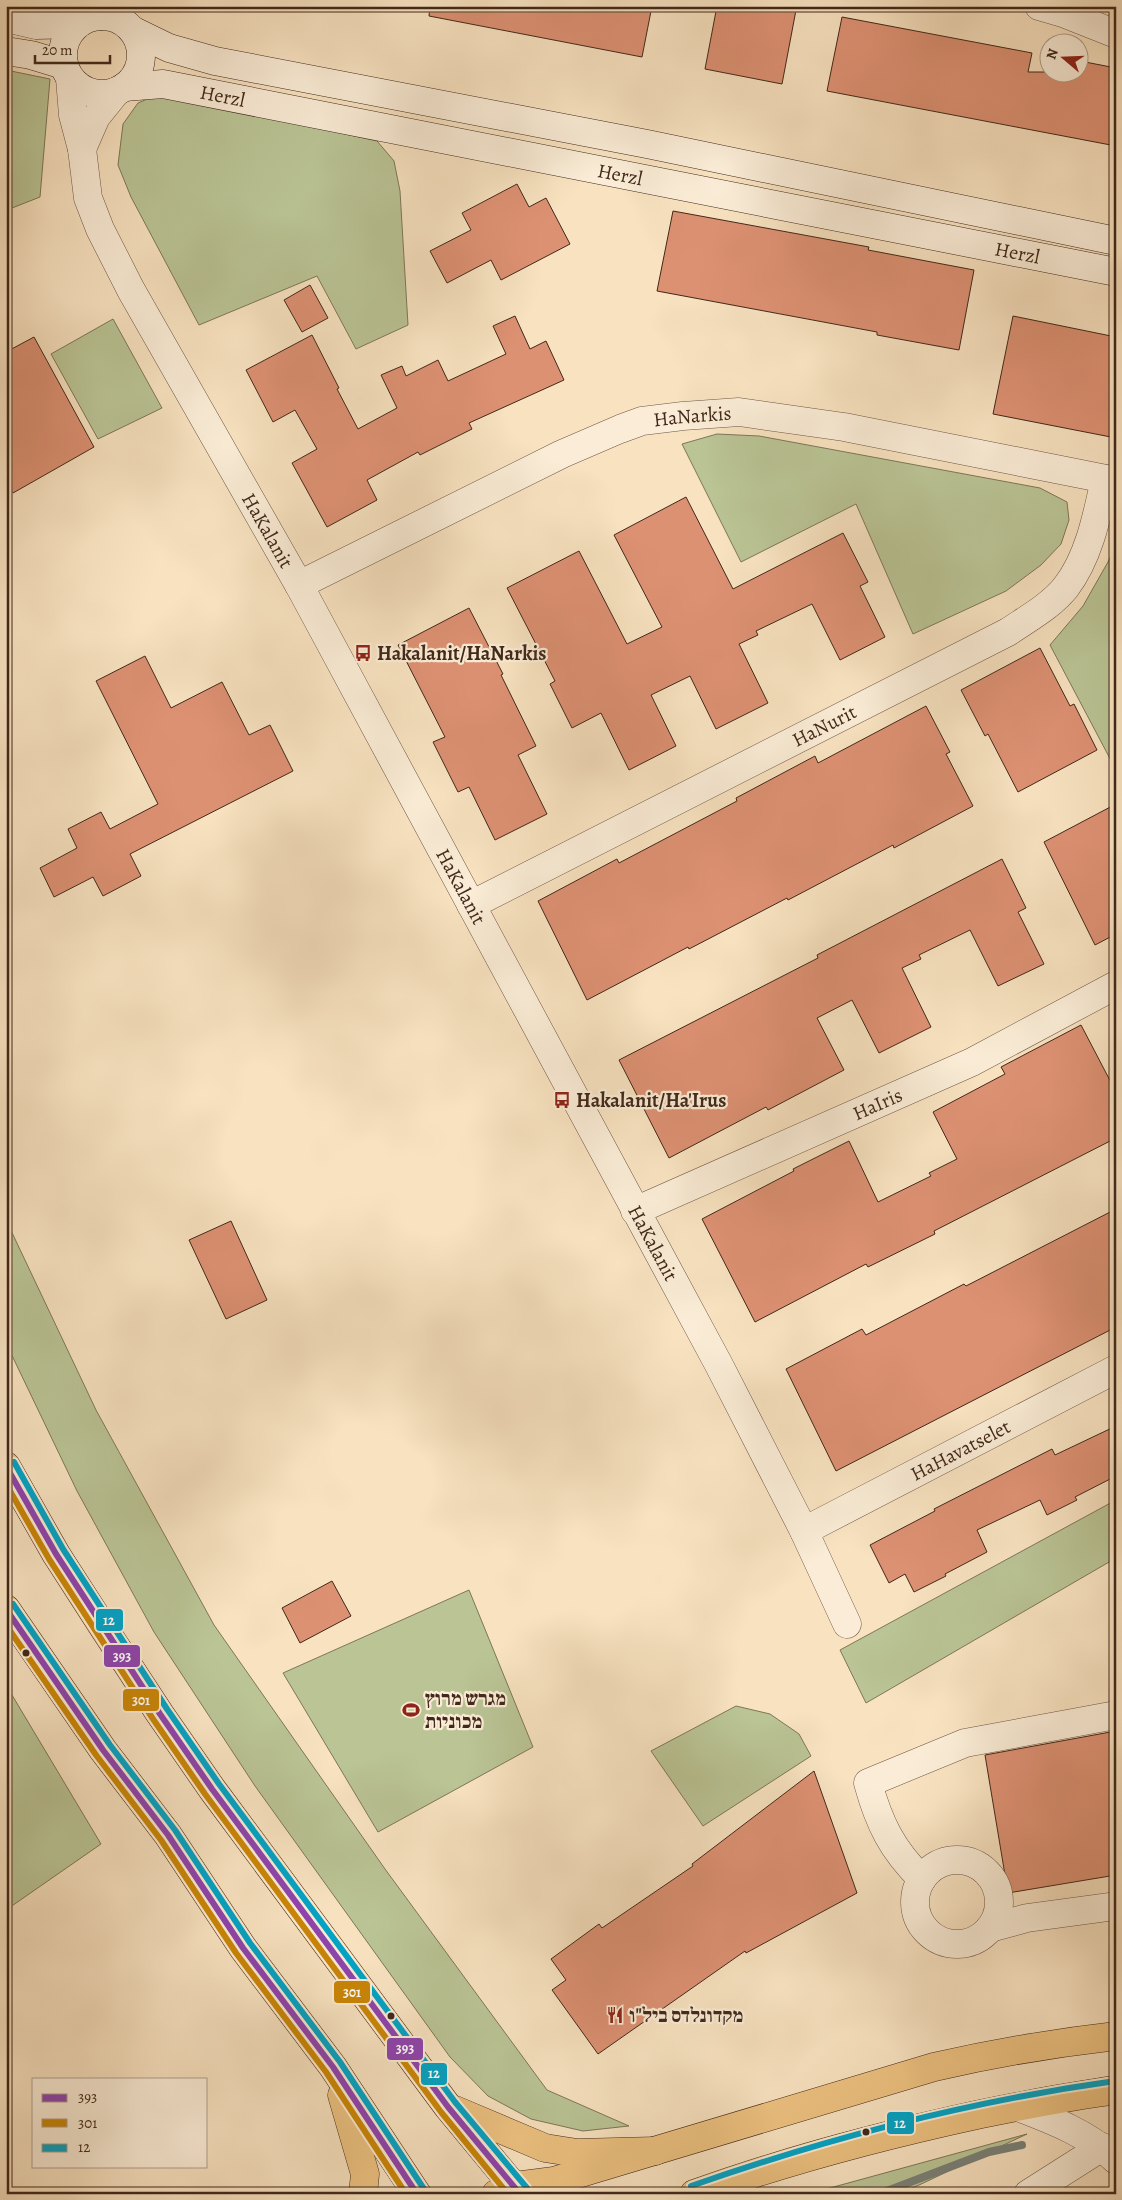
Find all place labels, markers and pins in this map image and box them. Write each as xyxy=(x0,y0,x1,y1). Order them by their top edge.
place label: Hakalanit/HaNarkis xyxy=(377,640,546,667)
bus stop icon: Hakalanit/HaNarkis xyxy=(353,643,373,663)
place label: Hakalanit/Ha'Irus xyxy=(576,1087,726,1114)
bus stop icon: Hakalanit/Ha'Irus xyxy=(552,1090,572,1110)
unlabelled marker xyxy=(21,1648,31,1658)
place label: מגרש מרוץ מכוניות xyxy=(425,1685,506,1735)
sports icon: מגרש מרוץ מכוניות xyxy=(401,1700,421,1720)
place label: מקדונלדס ביל"ו xyxy=(629,2002,743,2029)
restaurant icon: מקדונלדס ביל"ו xyxy=(605,2005,625,2025)
unlabelled marker xyxy=(386,2011,396,2021)
unlabelled marker xyxy=(861,2127,871,2137)

